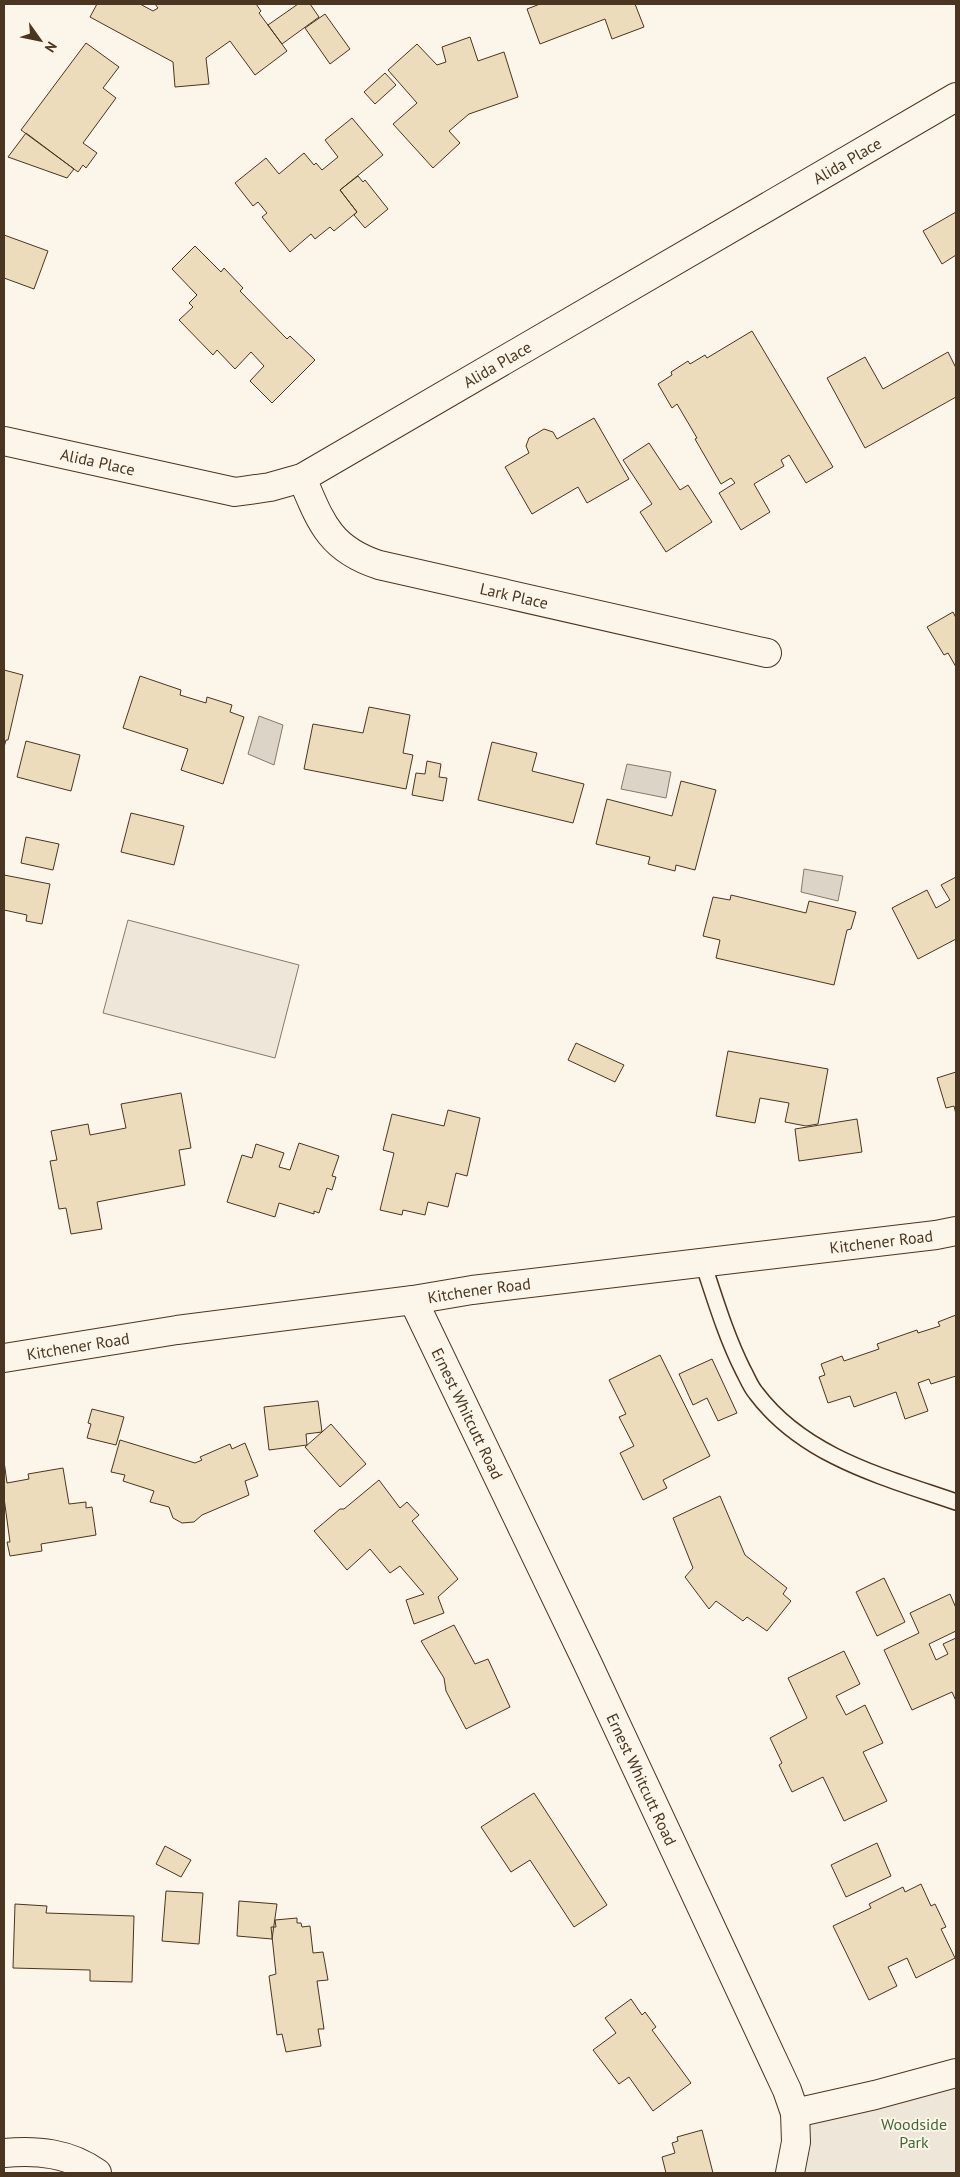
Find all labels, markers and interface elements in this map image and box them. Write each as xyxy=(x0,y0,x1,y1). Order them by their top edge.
north arrow xyxy=(15,15,65,65)
text: N xyxy=(41,38,61,56)
street label: Alida Place xyxy=(809,133,885,188)
street label: Alida Place xyxy=(459,337,535,392)
street label: Alida Place xyxy=(59,444,137,480)
street label: Lark Place xyxy=(478,578,550,613)
street label: Kitchener Road xyxy=(828,1225,934,1258)
street label: Kitchener Road xyxy=(426,1273,532,1307)
street label: Kitchener Road xyxy=(25,1328,131,1364)
street label: Ernest Whitcutt Road xyxy=(427,1345,508,1483)
street label: Ernest Whitcutt Road xyxy=(602,1710,681,1848)
park label: Woodside Park xyxy=(881,2114,947,2152)

